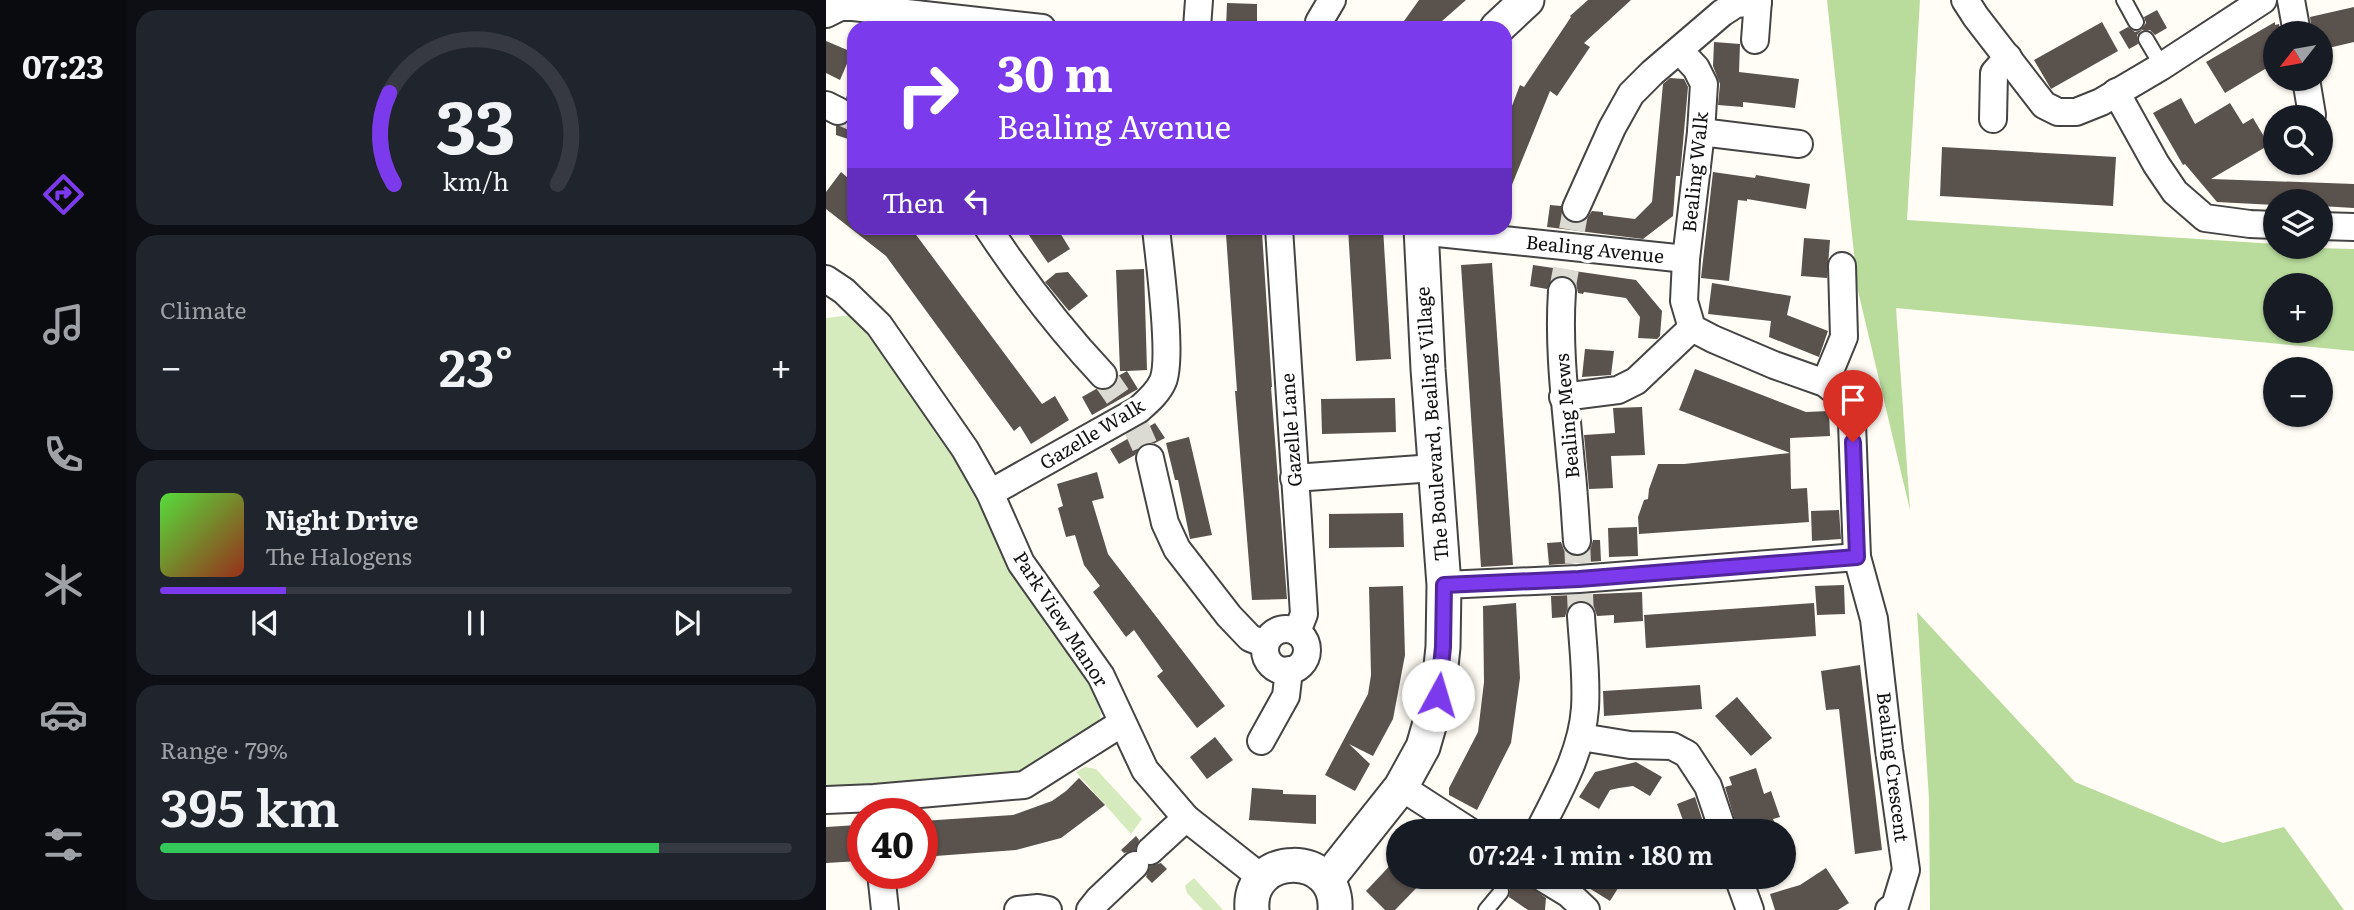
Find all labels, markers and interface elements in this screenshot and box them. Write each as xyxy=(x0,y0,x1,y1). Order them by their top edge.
north arrow xyxy=(2263,21,2333,91)
map controls xyxy=(2263,21,2333,427)
text: 30 m xyxy=(997,34,1113,107)
text: 07:23 xyxy=(22,41,104,89)
icon: right xyxy=(882,49,973,140)
text: 33 xyxy=(436,68,516,176)
text: Bealing Avenue xyxy=(997,101,1231,149)
button: search xyxy=(2263,105,2333,175)
street label: Bealing Walk xyxy=(1674,110,1714,234)
text: km/h xyxy=(443,161,509,198)
icon: directions xyxy=(39,170,88,219)
text: Then xyxy=(882,182,944,221)
icon: left xyxy=(958,182,996,220)
button: layers xyxy=(2263,189,2333,259)
street label: Bealing Avenue xyxy=(1525,227,1666,269)
button: + xyxy=(2263,273,2333,343)
street label: The Boulevard, Bealing Village xyxy=(1407,286,1455,562)
text: Climate xyxy=(160,292,246,326)
icon: music xyxy=(39,300,88,349)
text: 23° xyxy=(439,326,513,403)
text: − xyxy=(160,336,182,393)
text: + xyxy=(770,336,792,393)
street label: Bealing Mews xyxy=(1547,352,1585,480)
button: − xyxy=(2263,357,2333,427)
pin xyxy=(1823,370,1883,442)
street label: Gazelle Lane xyxy=(1272,372,1308,488)
icon: arrive xyxy=(1834,381,1872,419)
street label: Gazelle Walk xyxy=(1034,390,1150,476)
icon: phone xyxy=(39,430,88,479)
text: Night Drive xyxy=(265,499,419,538)
text: The Halogens xyxy=(265,538,412,572)
street label: Park View Manor xyxy=(1007,545,1116,692)
icon: climate xyxy=(39,560,88,609)
icon: previous xyxy=(246,604,284,642)
icon: pause xyxy=(457,604,495,642)
icon: next xyxy=(668,604,706,642)
position arrow xyxy=(1401,658,1475,732)
icon: car xyxy=(39,690,88,739)
street label: Bealing Crescent xyxy=(1871,690,1917,844)
text: Range · 79% xyxy=(160,732,288,766)
text: 395 km xyxy=(160,766,340,843)
speed limit sign: 40 xyxy=(847,798,938,889)
icon: filters xyxy=(39,820,88,869)
text: 07:24 · 1 min · 180 m xyxy=(1469,834,1713,873)

